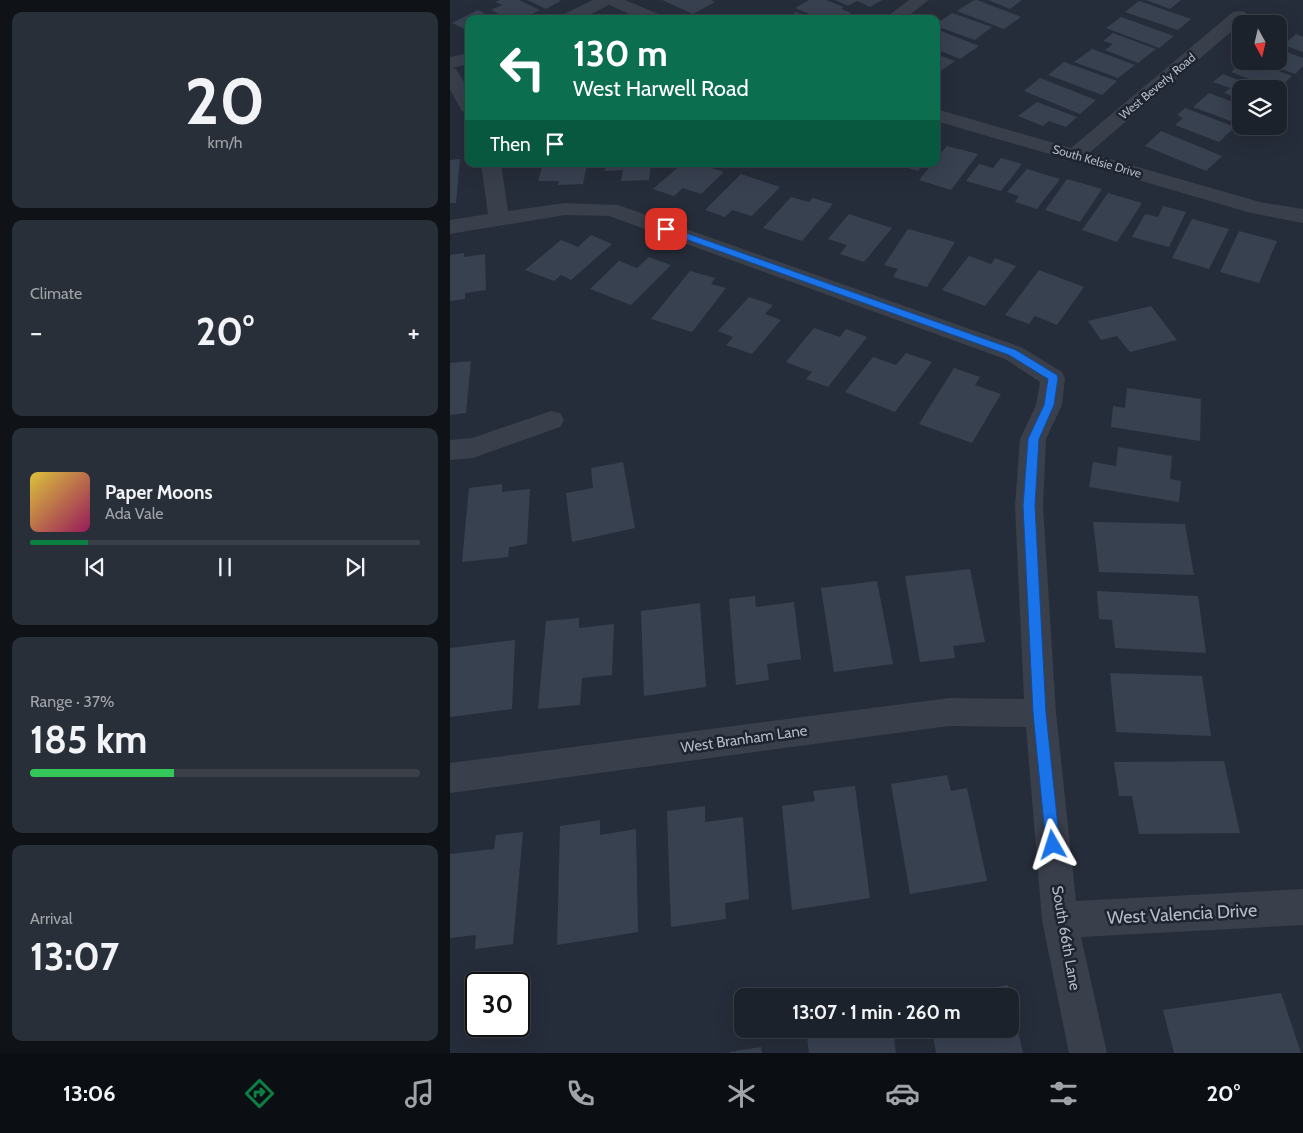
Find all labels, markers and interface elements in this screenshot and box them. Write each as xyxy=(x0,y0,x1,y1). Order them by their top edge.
north arrow xyxy=(1232,15,1288,70)
map controls xyxy=(1232,15,1287,135)
text: 130 m xyxy=(573,32,668,75)
icon: left xyxy=(490,35,555,100)
street label: West Beverly Road xyxy=(1116,50,1198,122)
text: 20 xyxy=(185,61,265,140)
text: West Harwell Road xyxy=(573,75,749,102)
button: layers xyxy=(1232,80,1287,135)
icon: arrive xyxy=(541,130,569,158)
text: km/h xyxy=(207,133,243,152)
text: Then xyxy=(490,133,531,156)
street label: South Kelsie Drive xyxy=(1051,141,1143,181)
pin xyxy=(645,208,687,250)
icon: arrive xyxy=(652,215,680,243)
text: Climate xyxy=(30,284,82,303)
text: 20° xyxy=(196,308,254,355)
text: − xyxy=(30,315,42,349)
text: + xyxy=(408,315,420,349)
text: Paper Moons xyxy=(105,481,213,504)
text: Ada Vale xyxy=(105,504,164,523)
icon: previous xyxy=(81,553,109,581)
icon: pause xyxy=(211,553,239,581)
icon: next xyxy=(341,553,369,581)
text: Range · 37% xyxy=(30,692,114,711)
text: 185 km xyxy=(30,716,147,763)
street label: West Branham Lane xyxy=(680,721,809,757)
position arrow xyxy=(1026,818,1078,870)
street label: South 66th Lane xyxy=(1048,884,1084,992)
street label: West Valencia Drive xyxy=(1106,899,1258,929)
text: Arrival xyxy=(30,909,73,928)
text: 13:07 xyxy=(30,933,119,980)
speed limit sign: 30 xyxy=(465,972,530,1037)
text: 13:07 · 1 min · 260 m xyxy=(792,1001,961,1024)
icon: directions xyxy=(242,1076,277,1111)
icon: music xyxy=(402,1076,437,1111)
icon: phone xyxy=(563,1076,598,1111)
icon: climate xyxy=(724,1076,759,1111)
icon: car xyxy=(885,1076,920,1111)
icon: filters xyxy=(1046,1076,1081,1111)
text: 13:06 xyxy=(63,1080,116,1107)
text: 20° xyxy=(1206,1080,1240,1107)

